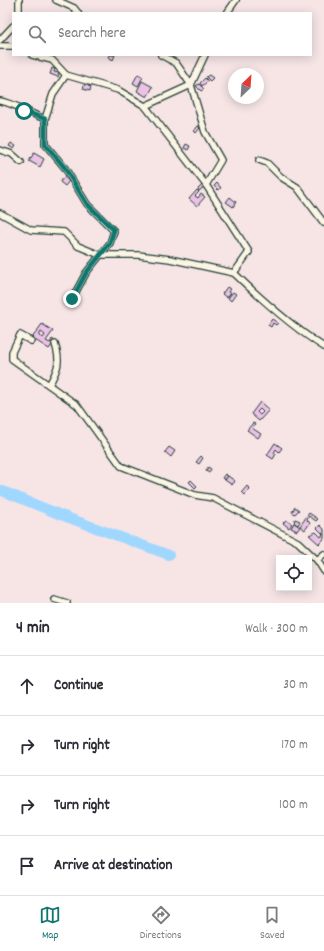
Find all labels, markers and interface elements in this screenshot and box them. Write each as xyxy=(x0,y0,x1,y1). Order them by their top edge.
search box xyxy=(12,12,312,56)
icon: search xyxy=(26,23,48,45)
text: Search here xyxy=(58,23,126,45)
north arrow xyxy=(228,68,264,104)
route start xyxy=(15,102,33,120)
route end xyxy=(63,290,81,308)
map controls xyxy=(276,555,312,591)
button: locate xyxy=(276,555,312,591)
text: 4 min xyxy=(16,617,50,641)
text: Walk · 300 m xyxy=(245,620,308,639)
icon: ahead xyxy=(16,675,38,697)
text: Continue xyxy=(54,675,103,697)
text: 30 m xyxy=(283,676,308,695)
icon: right xyxy=(16,735,38,757)
text: Turn right xyxy=(54,735,110,757)
text: 170 m xyxy=(281,736,308,755)
icon: right xyxy=(16,795,38,817)
text: Turn right xyxy=(54,795,110,817)
text: 100 m xyxy=(279,796,308,815)
icon: arrive xyxy=(16,855,38,877)
text: Arrive at destination xyxy=(54,855,172,877)
tab: Map xyxy=(39,904,61,944)
tab: Directions xyxy=(140,904,182,944)
tab: Saved xyxy=(260,904,285,944)

